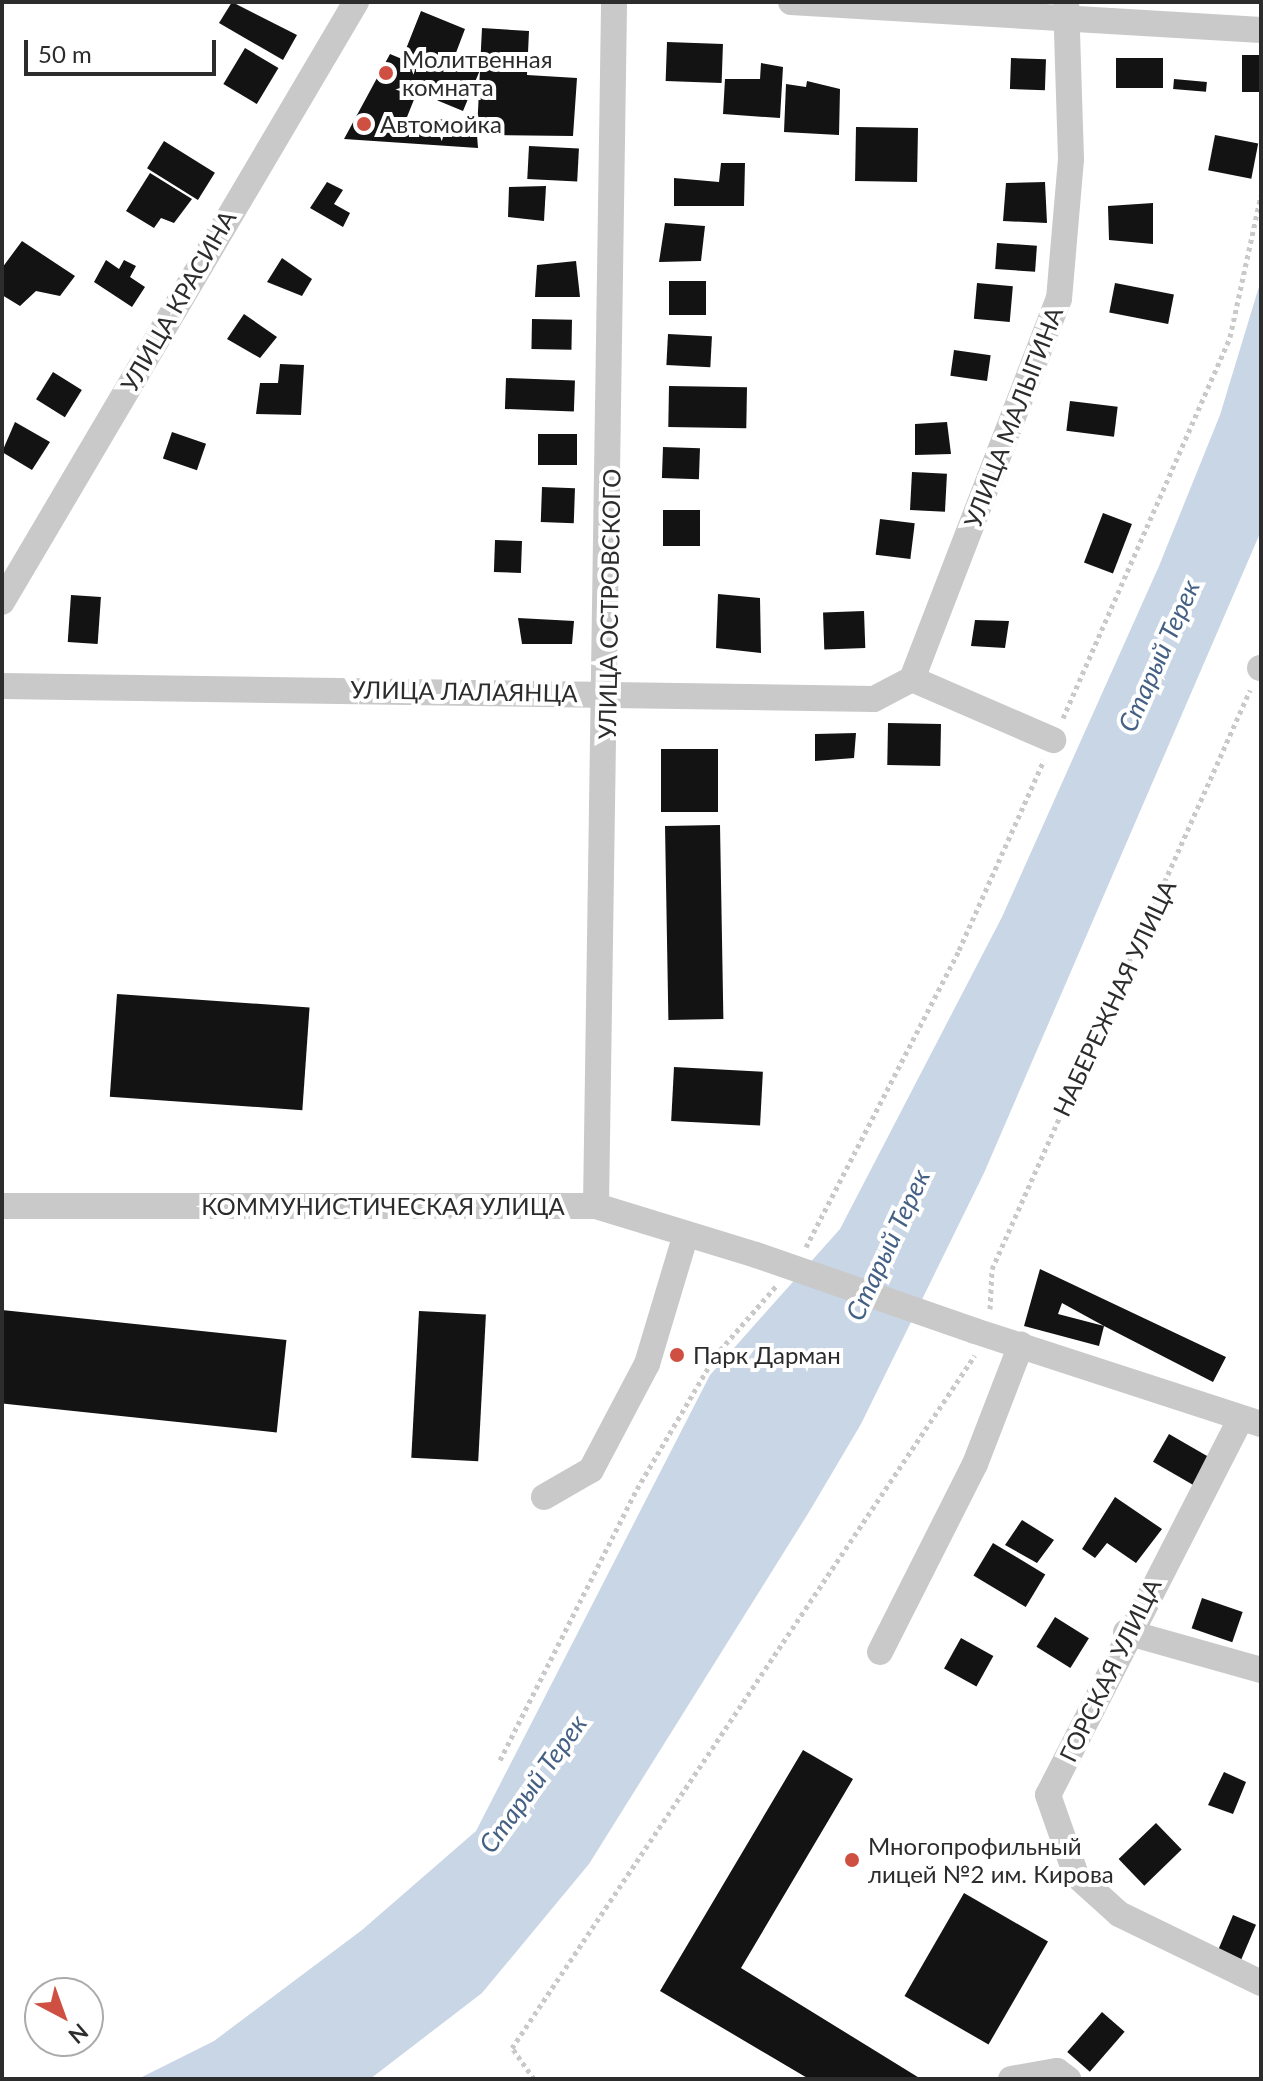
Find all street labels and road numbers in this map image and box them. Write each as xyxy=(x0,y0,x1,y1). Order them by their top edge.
street label: УЛИЦА КРАСИНА xyxy=(114,205,242,397)
street label: УЛИЦА МАЛЫГИНА xyxy=(958,303,1068,531)
street label: УЛИЦА ОСТРОВСКОГО xyxy=(592,468,626,740)
street label: УЛИЦА ЛАЛАЯНЦА xyxy=(350,675,578,707)
street label: НАБЕРЕЖНАЯ УЛИЦА xyxy=(1047,875,1181,1121)
street label: КОММУНИСТИЧЕСКАЯ УЛИЦА xyxy=(201,1192,565,1220)
street label: ГОРСКАЯ УЛИЦА xyxy=(1053,1574,1167,1766)

